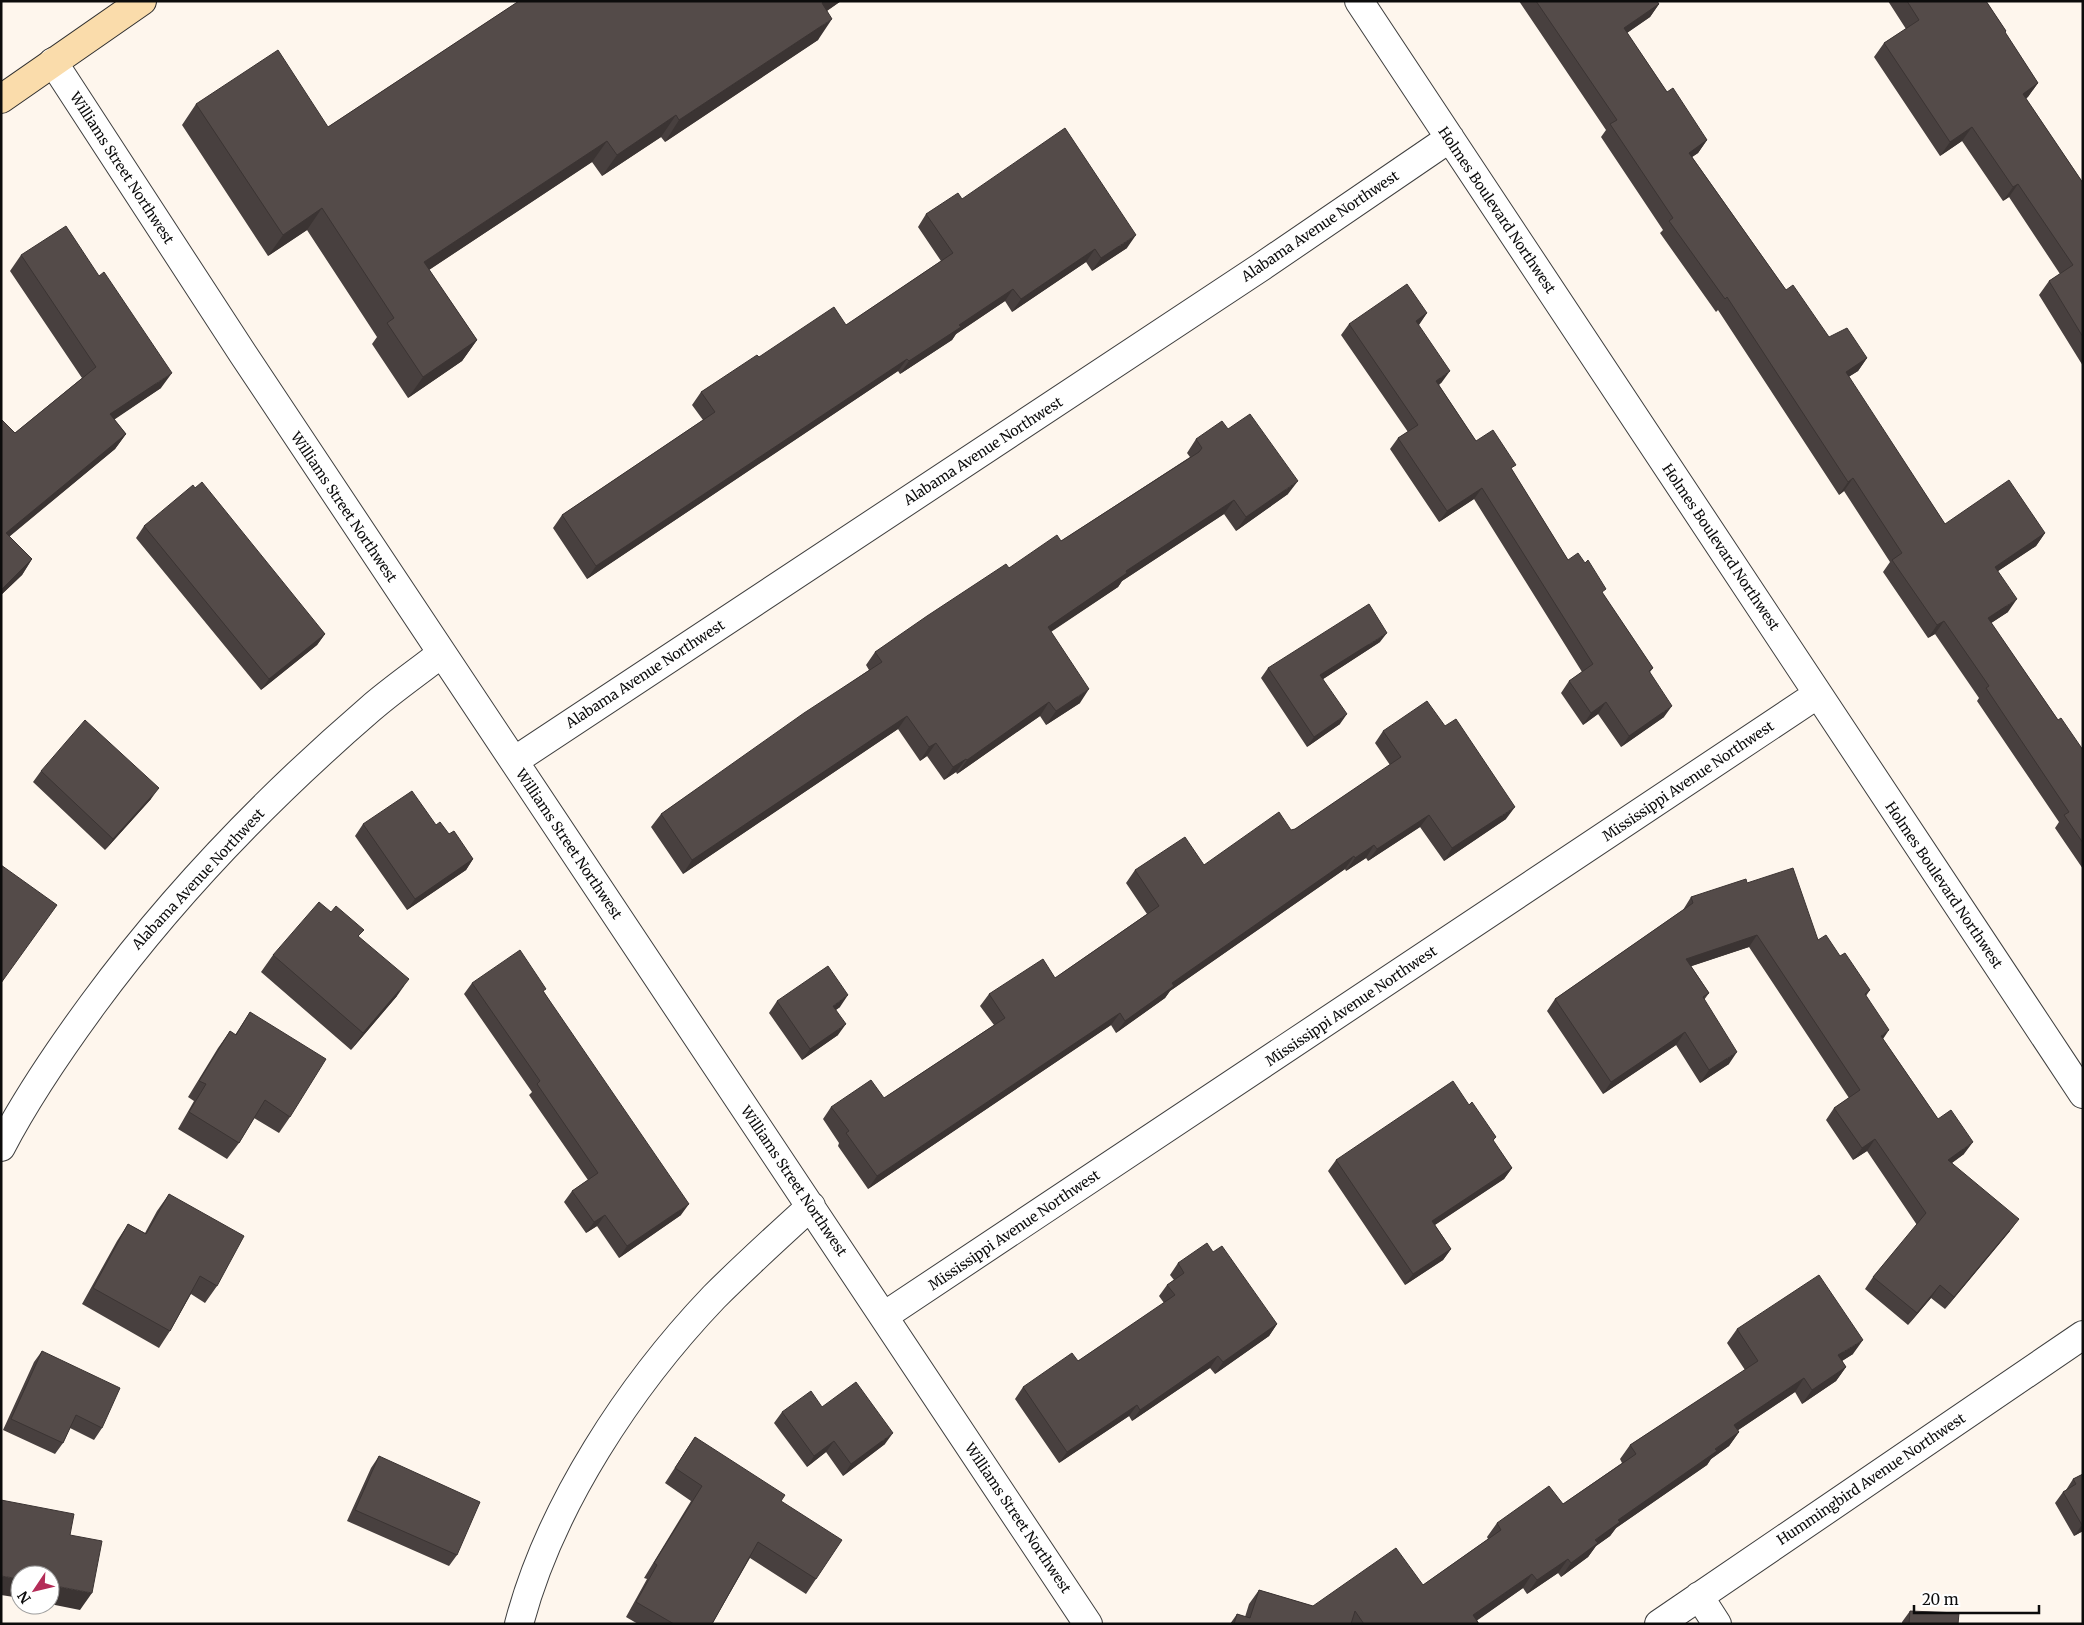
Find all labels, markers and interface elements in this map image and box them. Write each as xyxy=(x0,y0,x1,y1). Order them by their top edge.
street label: Williams Street Northwest xyxy=(66,88,178,248)
street label: Holmes Boulevard Northwest xyxy=(1434,123,1560,297)
street label: Alabama Avenue Northwest xyxy=(1237,166,1403,286)
street label: Alabama Avenue Northwest xyxy=(899,392,1066,510)
street label: Williams Street Northwest xyxy=(286,428,401,586)
street label: Holmes Boulevard Northwest xyxy=(1658,460,1784,634)
street label: Alabama Avenue Northwest xyxy=(561,615,728,733)
street label: Mississippi Avenue Northwest xyxy=(1599,717,1778,845)
street label: Williams Street Northwest xyxy=(511,765,626,923)
street label: Holmes Boulevard Northwest xyxy=(1881,798,2007,972)
street label: Alabama Avenue Northwest xyxy=(127,804,268,954)
street label: Mississippi Avenue Northwest xyxy=(1262,942,1441,1070)
street label: Williams Street Northwest xyxy=(736,1102,851,1260)
street label: Mississippi Avenue Northwest xyxy=(925,1166,1104,1294)
street label: Hummingbird Avenue Northwest xyxy=(1773,1409,1969,1549)
street label: Williams Street Northwest xyxy=(960,1439,1075,1597)
north arrow xyxy=(10,1565,60,1615)
scale bar xyxy=(1914,1582,2039,1614)
text: N xyxy=(14,1588,35,1607)
text: 20 m xyxy=(1922,1590,1959,1609)

